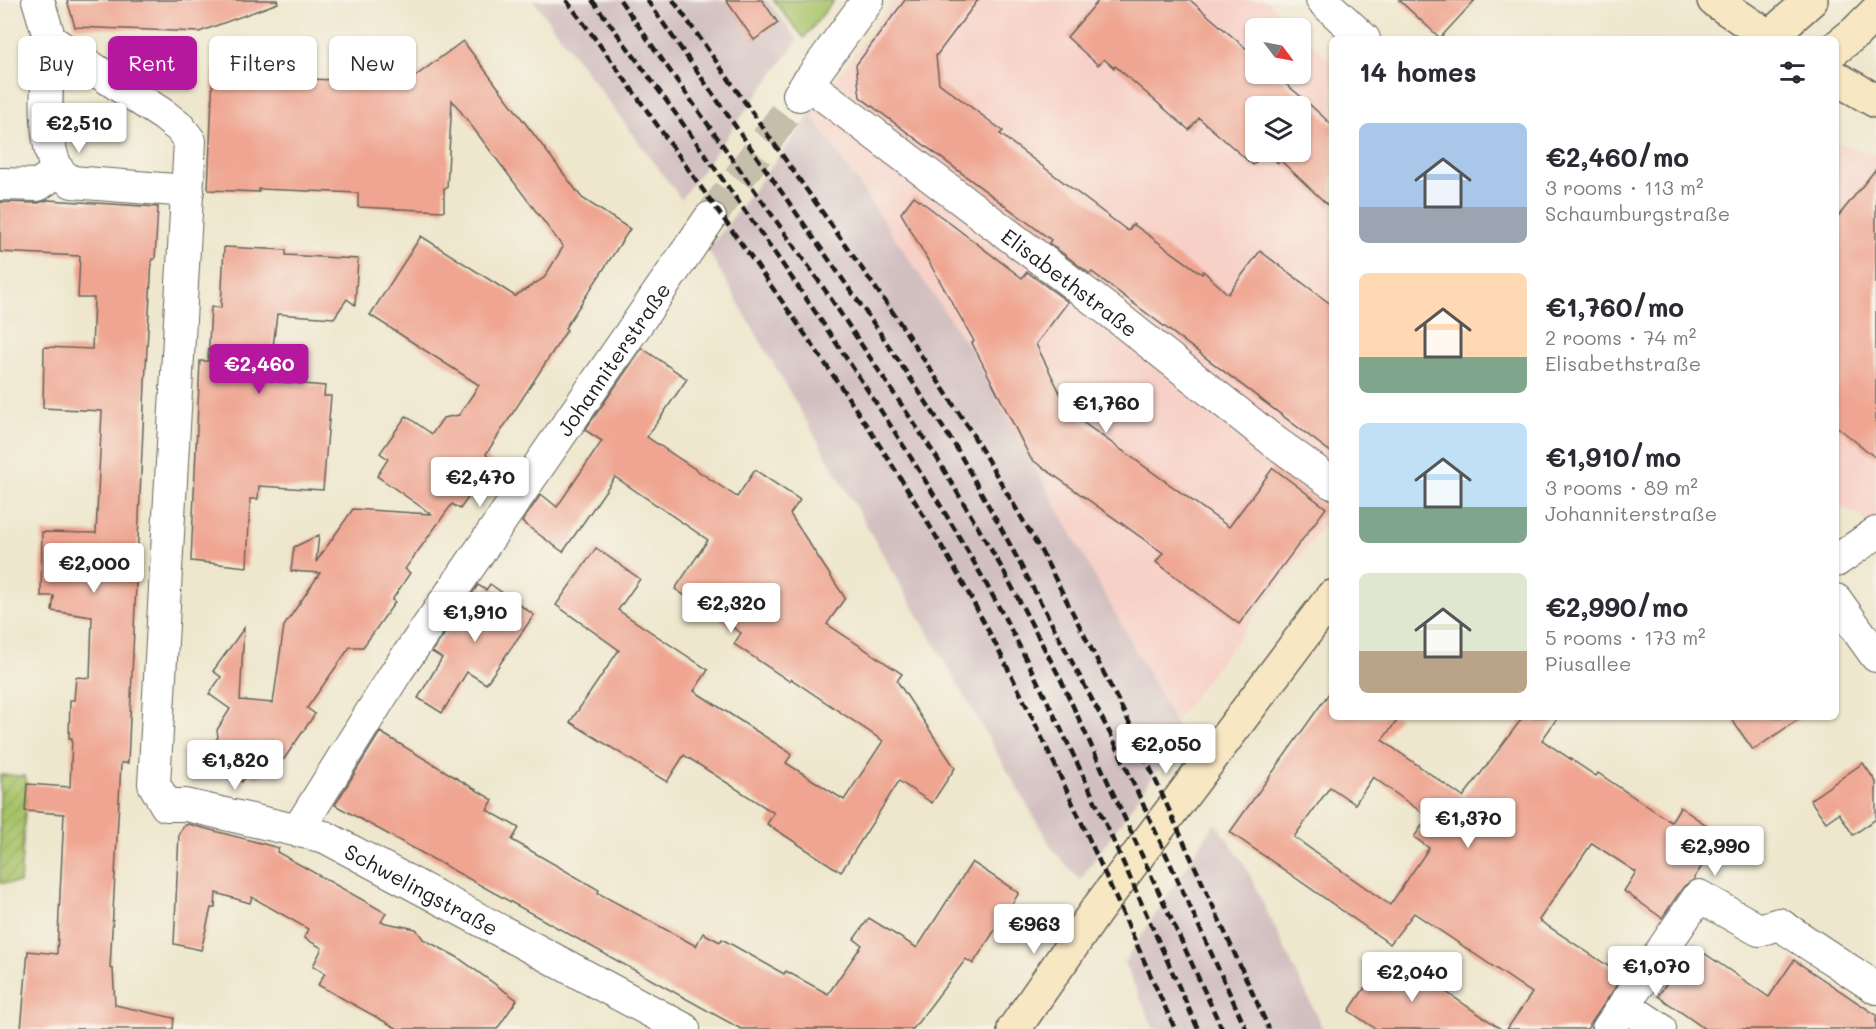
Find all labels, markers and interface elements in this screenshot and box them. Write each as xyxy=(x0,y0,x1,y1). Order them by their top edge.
north arrow xyxy=(1245,18,1311,84)
map controls xyxy=(1245,18,1311,162)
chip: Buy xyxy=(18,36,96,90)
chip: Rent xyxy=(108,36,197,90)
chip: Filters xyxy=(209,36,317,90)
chip: New xyxy=(329,36,416,90)
text: 14 homes xyxy=(1359,55,1477,89)
icon: filters xyxy=(1776,56,1809,89)
button: layers xyxy=(1245,96,1311,162)
pin: €2,510 xyxy=(30,103,128,154)
text: €2,510 xyxy=(46,109,112,135)
text: €2,460/mo xyxy=(1545,140,1689,174)
icon: home xyxy=(1407,147,1479,219)
text: 3 rooms · 113 m² xyxy=(1545,174,1704,200)
text: Schaumburgstraße xyxy=(1545,200,1730,226)
street label: Elisabethstraße xyxy=(997,222,1144,342)
street label: Johanniterstraße xyxy=(550,277,675,441)
text: €1,760/mo xyxy=(1545,290,1684,324)
icon: home xyxy=(1407,297,1479,369)
text: 2 rooms · 74 m² xyxy=(1545,324,1696,350)
pin: €2,460 xyxy=(210,344,308,395)
text: €2,460 xyxy=(223,350,295,376)
text: Elisabethstraße xyxy=(1545,350,1701,376)
pin: €1,760 xyxy=(1057,383,1155,434)
text: €1,760 xyxy=(1072,389,1140,415)
text: €1,910/mo xyxy=(1545,440,1681,474)
icon: home xyxy=(1407,447,1479,519)
pin: €2,470 xyxy=(431,457,529,508)
text: €2,470 xyxy=(445,463,515,489)
text: 3 rooms · 89 m² xyxy=(1545,474,1698,500)
text: Johanniterstraße xyxy=(1545,500,1717,526)
pin: €2,000 xyxy=(45,543,143,594)
text: €2,000 xyxy=(58,549,130,575)
pin: €2,320 xyxy=(682,583,780,634)
text: €2,320 xyxy=(696,589,766,615)
text: €2,990/mo xyxy=(1545,590,1688,624)
pin: €1,910 xyxy=(426,592,524,643)
icon: home xyxy=(1407,597,1479,669)
text: €1,910 xyxy=(443,598,507,624)
text: 5 rooms · 173 m² xyxy=(1545,624,1706,650)
text: Piusallee xyxy=(1545,650,1631,676)
pin: €2,050 xyxy=(1117,724,1215,775)
text: €2,050 xyxy=(1131,730,1201,756)
pin: €1,820 xyxy=(186,740,284,791)
text: €1,820 xyxy=(201,746,269,772)
pin: €1,370 xyxy=(1419,798,1517,849)
text: €1,370 xyxy=(1434,804,1502,830)
pin: €2,990 xyxy=(1666,826,1764,877)
text: €2,990 xyxy=(1680,832,1750,858)
street label: Schwelingstraße xyxy=(340,837,503,941)
pin: €963 xyxy=(998,904,1070,955)
text: €963 xyxy=(1008,910,1060,936)
pin: €1,070 xyxy=(1607,946,1705,997)
pin: €2,040 xyxy=(1363,952,1461,1003)
text: €1,070 xyxy=(1622,952,1690,978)
text: €2,040 xyxy=(1376,958,1448,984)

